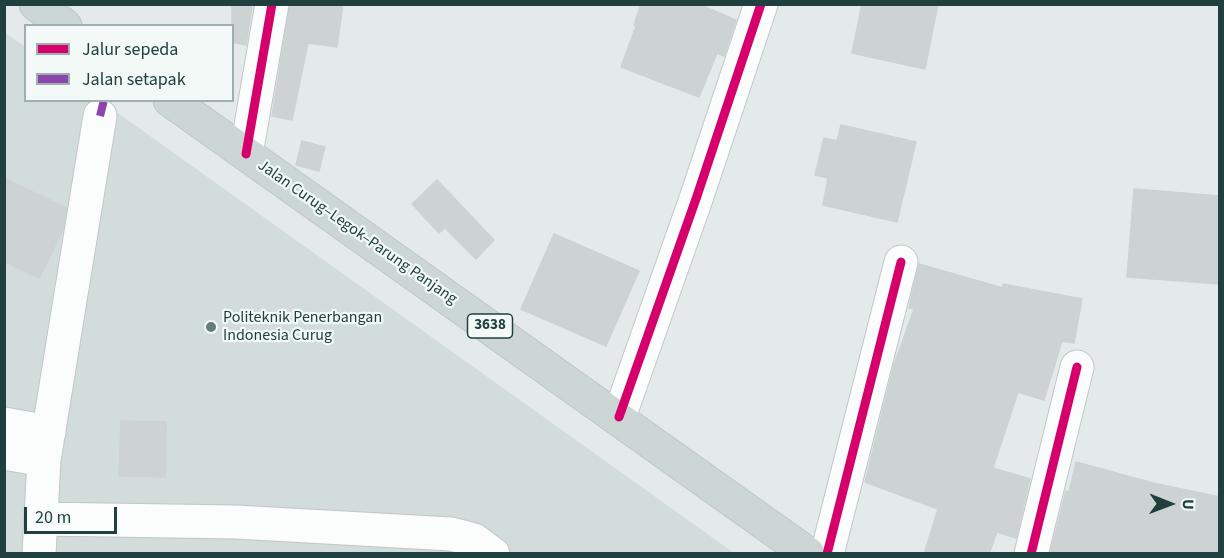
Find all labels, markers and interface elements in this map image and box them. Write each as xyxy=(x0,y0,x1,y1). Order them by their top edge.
legend xyxy=(24,24,234,102)
text: Jalur sepeda xyxy=(82,37,178,62)
text: Jalan setapak xyxy=(82,67,186,92)
street label: Jalan Curug–Legok–Parung Panjang xyxy=(254,157,460,309)
place label: Politeknik Penerbangan Indonesia Curug xyxy=(223,308,382,346)
road number: 3638 xyxy=(468,314,512,338)
marker: Politeknik Penerbangan Indonesia Curug xyxy=(204,320,218,334)
north arrow xyxy=(1140,474,1200,534)
scale bar xyxy=(27,495,120,533)
text: U xyxy=(1177,499,1199,510)
text: 20 m xyxy=(35,505,71,530)

